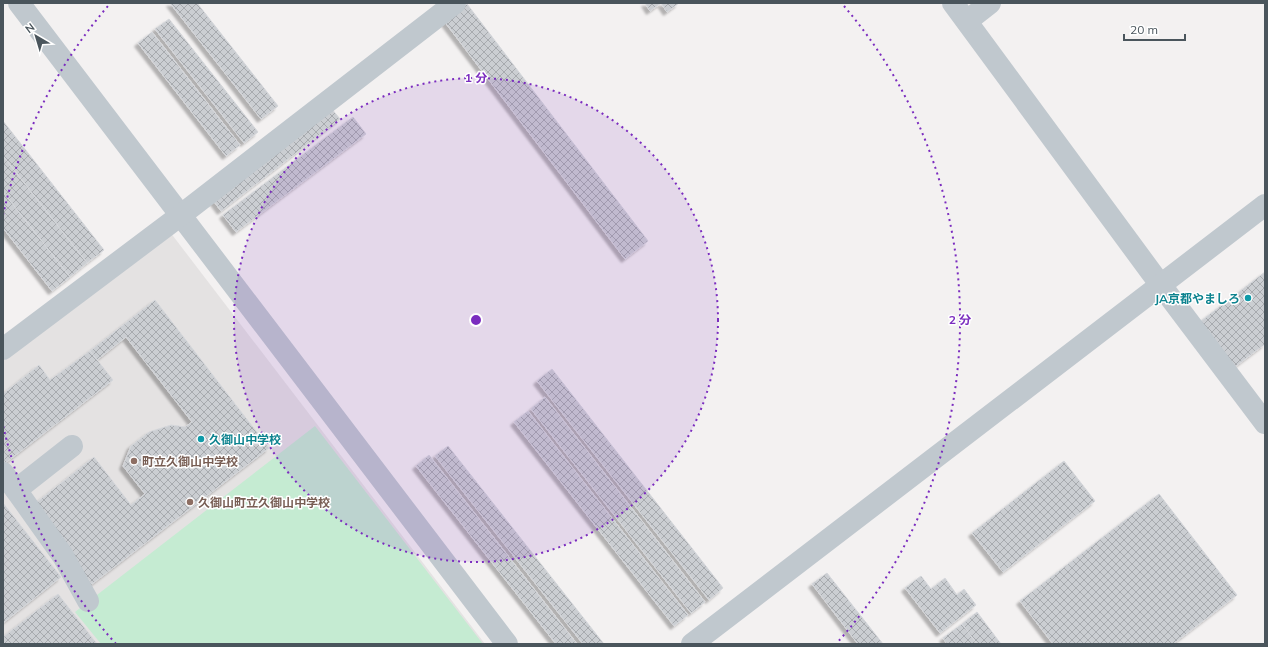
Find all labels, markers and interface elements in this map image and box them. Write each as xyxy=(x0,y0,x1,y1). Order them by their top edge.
north arrow xyxy=(16,16,56,56)
scale bar xyxy=(1124,16,1185,42)
text: N xyxy=(22,20,37,36)
text: 20 m xyxy=(1130,22,1158,37)
text: 1 分 xyxy=(465,70,487,85)
place label: JA京都やましろ xyxy=(1155,291,1240,306)
marker: JA京都やましろ xyxy=(1243,293,1253,303)
text: 2 分 xyxy=(949,312,971,327)
centre of rings xyxy=(469,313,483,327)
place label: 久御山中学校 xyxy=(209,432,281,447)
marker: 久御山中学校 xyxy=(196,434,206,444)
place label: 町立久御山中学校 xyxy=(142,454,238,469)
marker: 町立久御山中学校 xyxy=(129,456,139,466)
place label: 久御山町立久御山中学校 xyxy=(198,495,330,510)
marker: 久御山町立久御山中学校 xyxy=(185,497,195,507)

